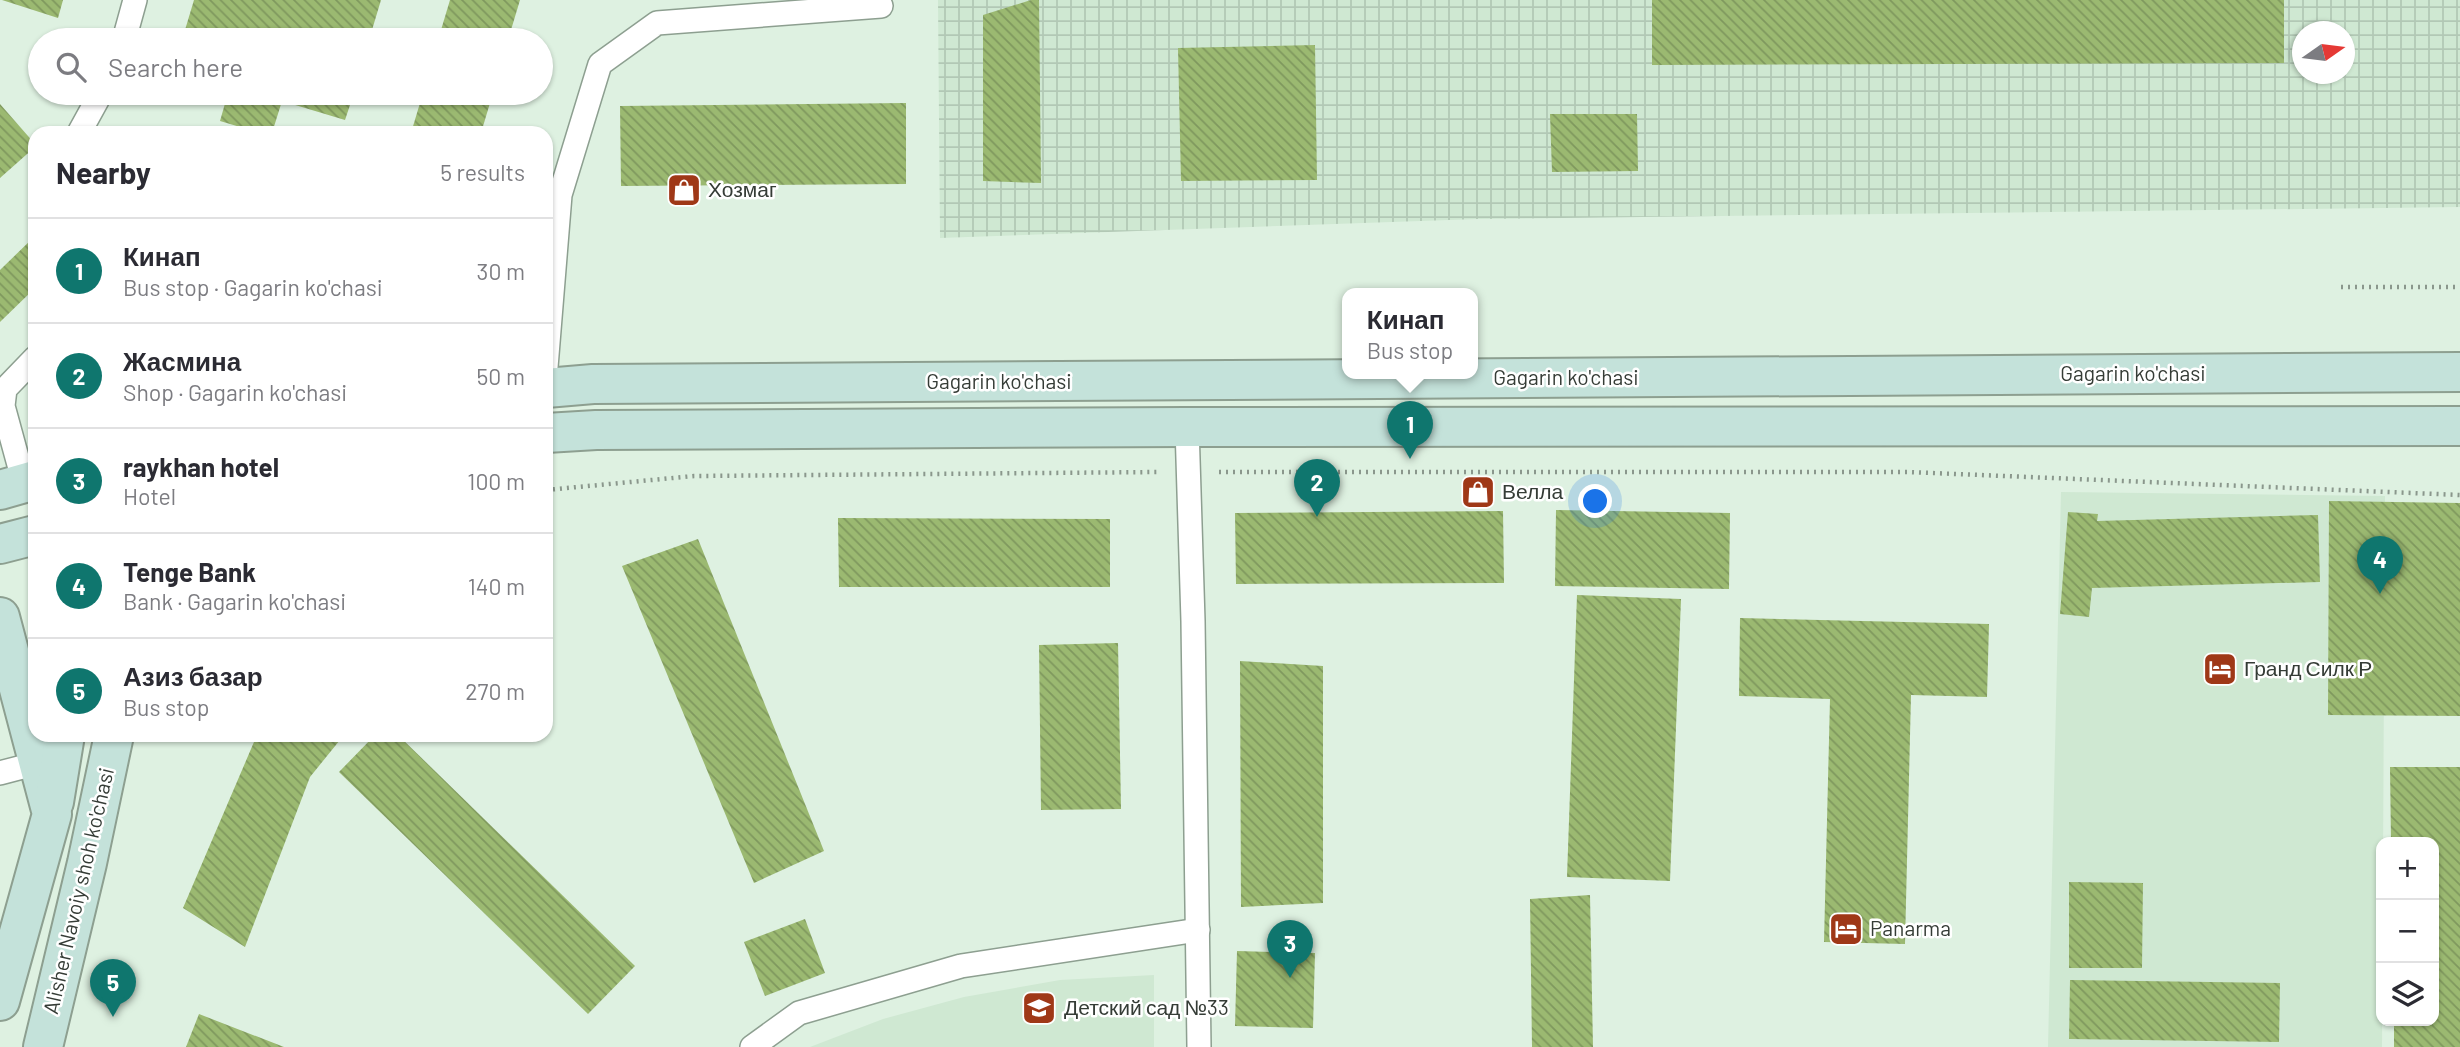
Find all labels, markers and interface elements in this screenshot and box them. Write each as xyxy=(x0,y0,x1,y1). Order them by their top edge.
north arrow xyxy=(2292,21,2355,84)
search box xyxy=(28,28,553,105)
icon: search xyxy=(52,48,90,86)
text: Search here xyxy=(108,51,243,82)
text: Nearby xyxy=(56,154,151,190)
text: 5 results xyxy=(440,158,525,186)
shop icon: Хозмаг xyxy=(665,171,703,209)
place label: Хозмаг xyxy=(708,176,777,201)
text: Кинап xyxy=(123,240,201,271)
text: 1 xyxy=(75,257,83,285)
text: 30 m xyxy=(477,257,525,285)
text: Bus stop · Gagarin ko'chasi xyxy=(123,273,383,301)
popup xyxy=(1342,288,1478,379)
text: Кинап xyxy=(1367,303,1445,334)
text: Bus stop xyxy=(1367,336,1453,364)
text: Жасмина xyxy=(123,345,241,376)
street label: Gagarin ko'chasi xyxy=(2060,360,2206,385)
text: 2 xyxy=(73,362,85,390)
text: 50 m xyxy=(477,362,525,390)
street label: Gagarin ko'chasi xyxy=(1493,364,1639,389)
street label: Gagarin ko'chasi xyxy=(926,368,1072,393)
text: Shop · Gagarin ko'chasi xyxy=(123,378,347,406)
pin: 1 xyxy=(1387,401,1433,459)
text: raykhan hotel xyxy=(123,451,279,482)
pin: 2 xyxy=(1294,459,1340,517)
text: 3 xyxy=(73,467,85,495)
text: 100 m xyxy=(467,467,525,495)
shop icon: Велла xyxy=(1459,473,1497,511)
place label: Велла xyxy=(1502,478,1563,503)
text: Hotel xyxy=(123,482,176,510)
your location xyxy=(1578,484,1612,518)
pin: 4 xyxy=(2357,536,2403,594)
text: Tenge Bank xyxy=(123,556,256,587)
text: 4 xyxy=(72,572,86,600)
text: 140 m xyxy=(468,572,525,600)
text: Bank · Gagarin ko'chasi xyxy=(123,587,346,615)
hotel icon: Гранд Силк Р xyxy=(2201,650,2239,688)
place label: Гранд Силк Р xyxy=(2244,655,2372,680)
text: Азиз базар xyxy=(123,660,263,691)
text: 5 xyxy=(73,677,85,705)
text: 270 m xyxy=(465,677,525,705)
text: Bus stop xyxy=(123,693,209,721)
street label: Alisher Navoiy shoh ko'chasi xyxy=(37,765,118,1016)
map controls xyxy=(2376,837,2439,1026)
button: + xyxy=(2376,837,2439,900)
button: − xyxy=(2376,900,2439,963)
hotel icon: Panarma xyxy=(1827,910,1865,948)
place label: Panarma xyxy=(1870,915,1951,940)
pin: 3 xyxy=(1267,920,1313,978)
pin: 5 xyxy=(90,959,136,1017)
button: layers xyxy=(2376,963,2439,1026)
school or university icon: Детский сад №33 xyxy=(1020,989,1058,1027)
place label: Детский сад №33 xyxy=(1064,994,1229,1019)

